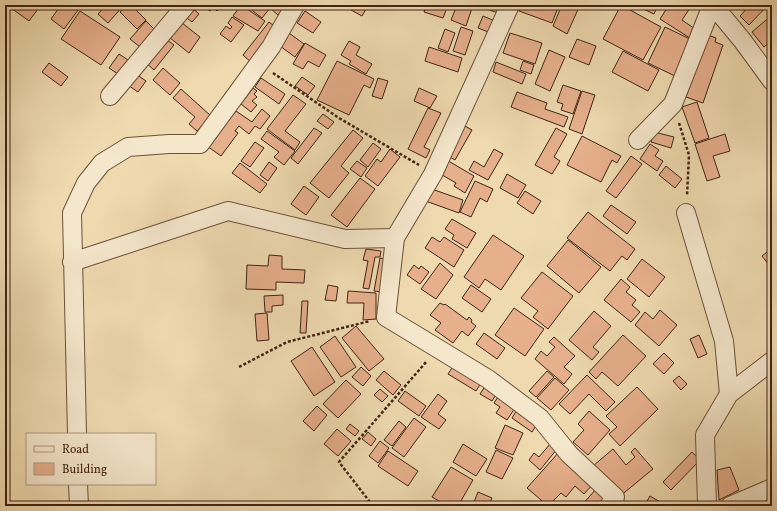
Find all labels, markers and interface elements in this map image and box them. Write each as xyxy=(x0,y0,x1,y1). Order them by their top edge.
legend xyxy=(26,433,156,485)
text: Road xyxy=(62,442,89,458)
text: Building xyxy=(62,462,107,478)

